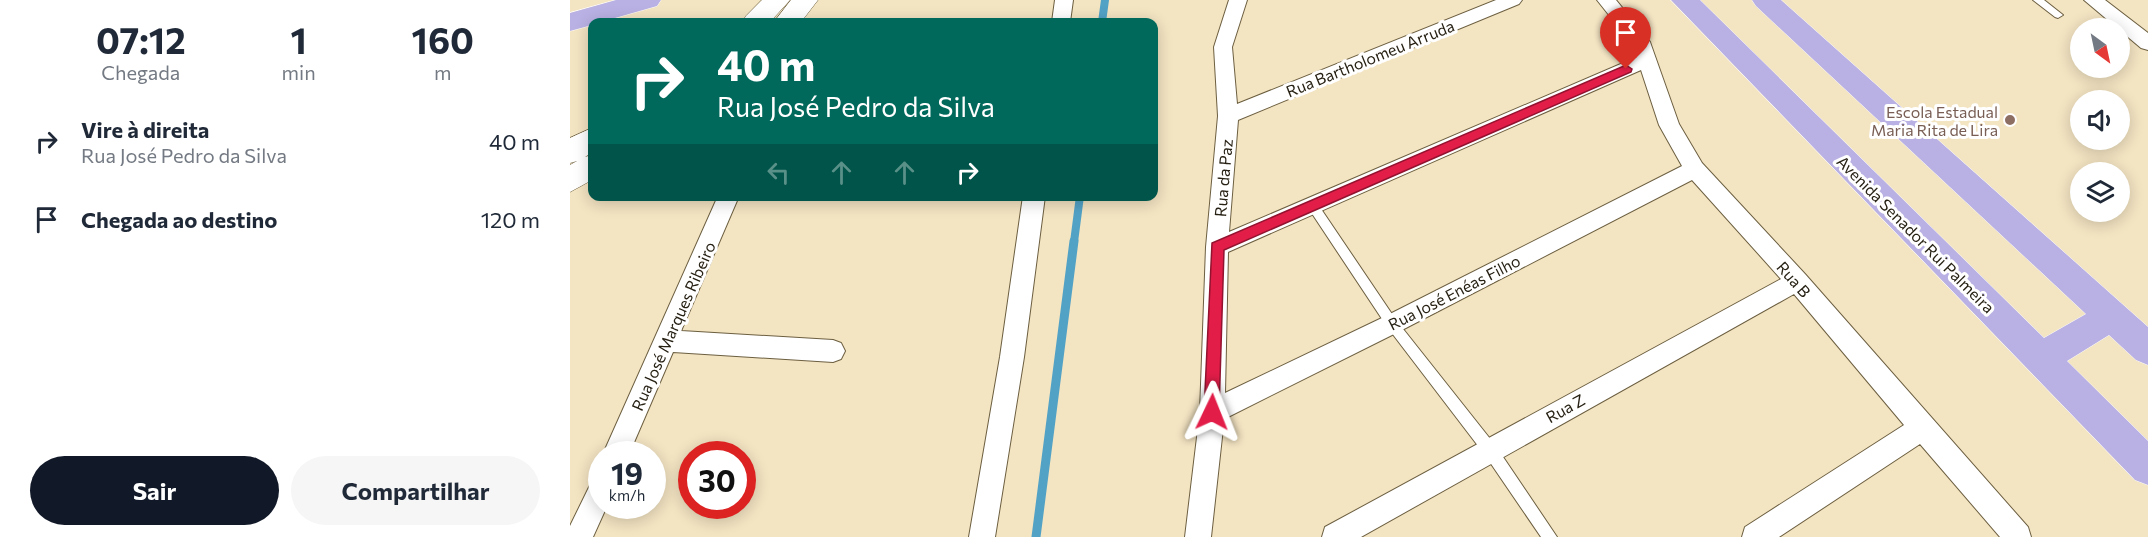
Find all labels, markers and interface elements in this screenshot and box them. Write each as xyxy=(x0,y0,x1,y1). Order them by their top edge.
pin xyxy=(1600,7,1651,69)
street label: Rua Bartholomeu Arruda xyxy=(1283,16,1457,100)
icon: arrive xyxy=(1609,16,1642,49)
text: 07:12 xyxy=(96,17,186,61)
text: 1 xyxy=(290,17,307,61)
text: 160 xyxy=(412,17,474,61)
north arrow xyxy=(2070,18,2130,78)
map controls xyxy=(2070,18,2130,222)
text: 40 m xyxy=(717,38,815,90)
icon: right xyxy=(618,42,696,120)
text: Chegada xyxy=(101,60,180,84)
text: min xyxy=(282,60,316,84)
text: m xyxy=(434,60,452,84)
text: Rua José Pedro da Silva xyxy=(717,90,995,123)
button: sound xyxy=(2070,90,2130,150)
place label: Escola Estadual Maria Rita de Lira xyxy=(1871,102,1998,139)
marker: Escola Estadual Maria Rita de Lira xyxy=(2003,113,2017,127)
text: Vire à direita xyxy=(81,116,209,143)
icon: right xyxy=(30,125,63,158)
text: 40 m xyxy=(489,128,540,155)
street label: Rua da Paz xyxy=(1210,138,1236,218)
text: Rua José Pedro da Silva xyxy=(81,143,287,167)
street label: Avenida Senador Rui Palmeira xyxy=(1833,151,1999,317)
icon: left xyxy=(762,156,795,189)
icon: ahead xyxy=(825,156,858,189)
icon: ahead xyxy=(888,156,921,189)
icon: right xyxy=(951,156,984,189)
button: layers xyxy=(2070,162,2130,222)
icon: arrive xyxy=(30,203,63,236)
text: Chegada ao destino xyxy=(81,206,277,233)
text: 120 m xyxy=(481,206,540,233)
street label: Rua José Marques Ribeiro xyxy=(627,239,719,413)
street label: Rua José Enéas Filho xyxy=(1385,250,1523,334)
street label: Rua B xyxy=(1773,257,1815,301)
position arrow xyxy=(1180,380,1244,444)
street label: Rua Z xyxy=(1542,390,1588,426)
speed limit sign: 30 xyxy=(678,441,756,519)
text: 19 xyxy=(611,454,643,491)
button: Sair xyxy=(30,456,279,525)
button: Compartilhar xyxy=(291,456,540,525)
text: km/h xyxy=(609,486,645,504)

